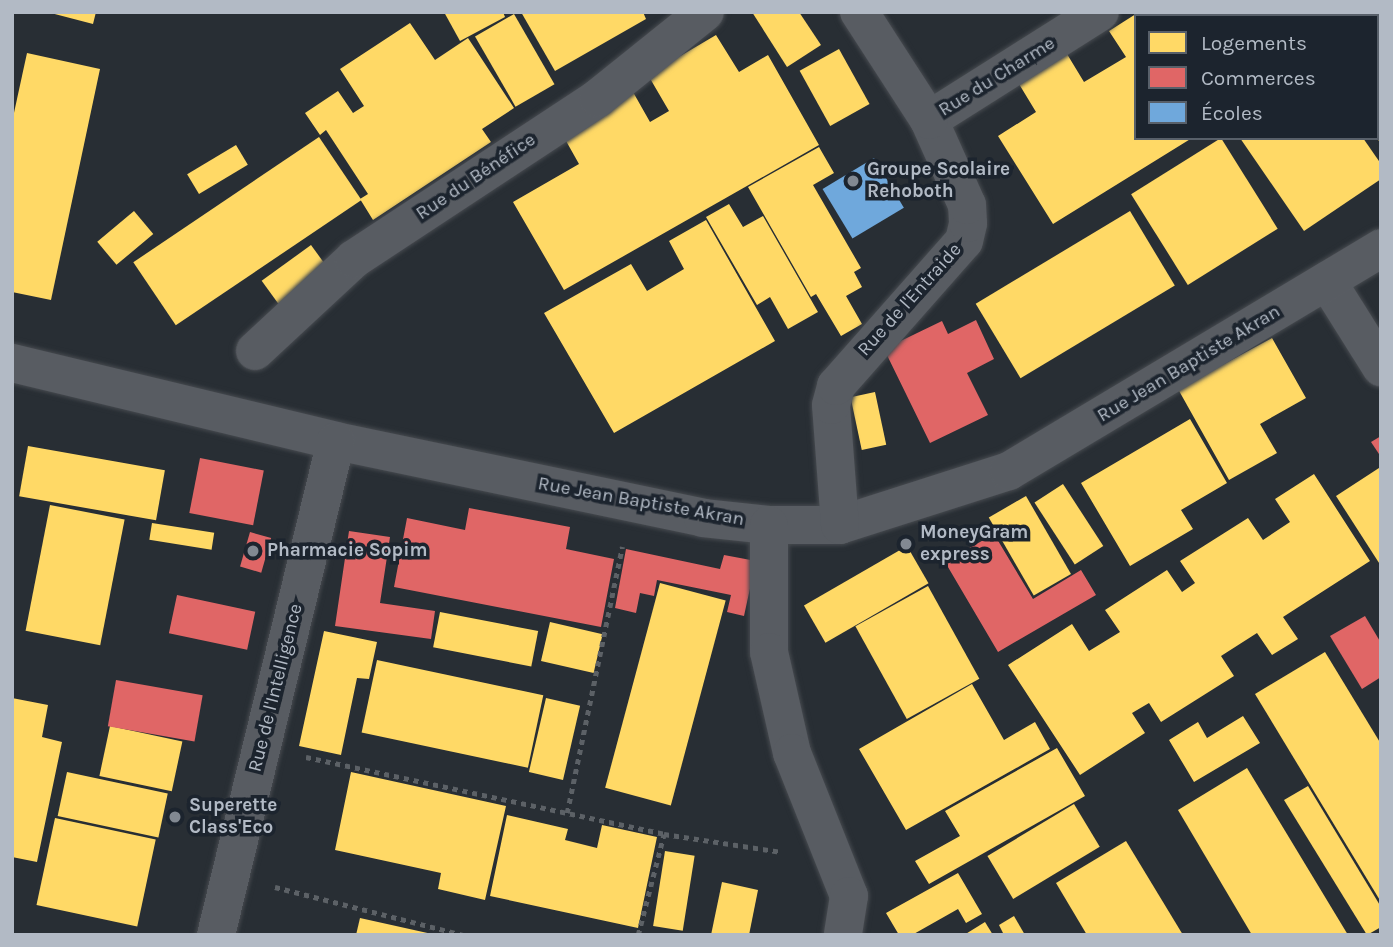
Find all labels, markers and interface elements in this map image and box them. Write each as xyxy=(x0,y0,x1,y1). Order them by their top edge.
legend xyxy=(1134,14,1379,140)
text: Logements xyxy=(1201,31,1307,55)
street label: Rue du Charme xyxy=(935,32,1059,122)
text: Commerces xyxy=(1201,66,1316,90)
text: Écoles xyxy=(1201,101,1263,125)
street label: Rue du Bénéfice xyxy=(412,129,540,225)
place label: Groupe Scolaire Rehoboth xyxy=(867,159,1010,203)
marker: Groupe Scolaire Rehoboth xyxy=(845,173,861,189)
street label: Rue de l'Entraide xyxy=(853,239,967,361)
street label: Rue Jean Baptiste Akran xyxy=(1093,300,1285,428)
street label: Rue Jean Baptiste Akran xyxy=(536,473,746,531)
place label: MoneyGram express xyxy=(920,522,1028,566)
marker: MoneyGram express xyxy=(898,536,914,552)
place label: Pharmacie Sopim xyxy=(267,540,427,562)
marker: Pharmacie Sopim xyxy=(245,543,261,559)
street label: Rue de l'Intelligence xyxy=(244,602,308,774)
place label: Superette Class'Eco xyxy=(189,795,277,839)
marker: Superette Class'Eco xyxy=(167,809,183,825)

